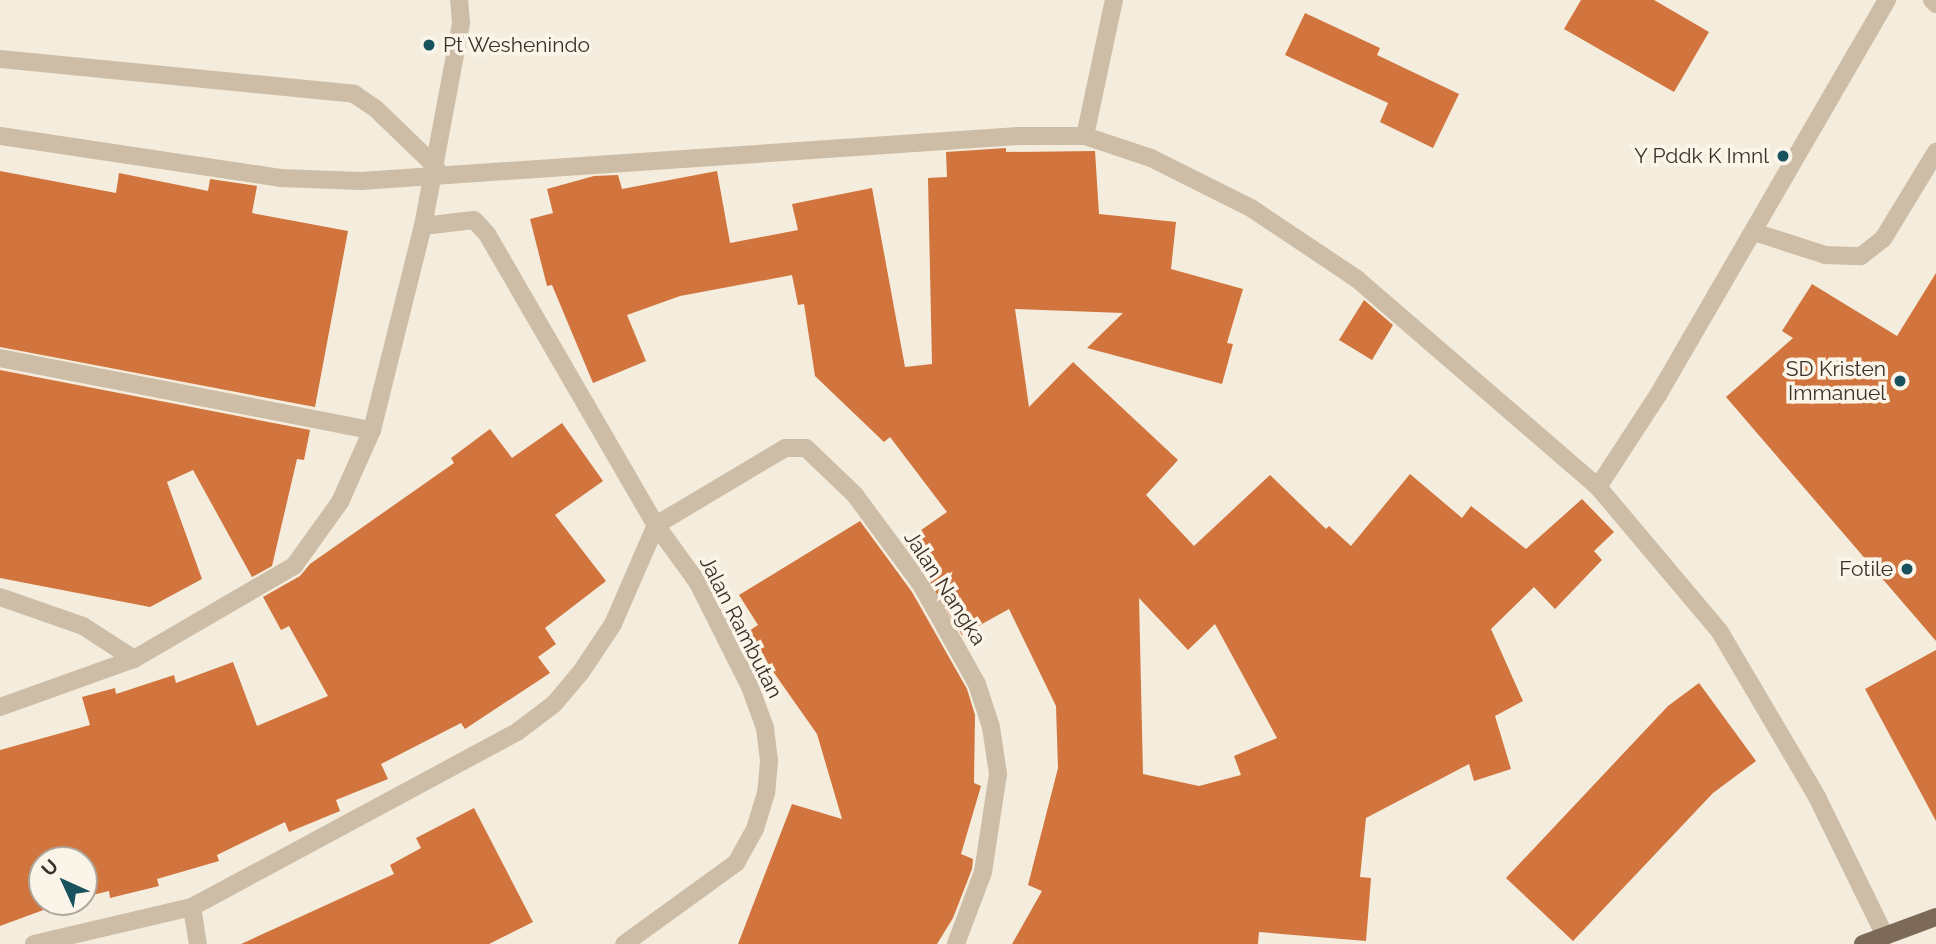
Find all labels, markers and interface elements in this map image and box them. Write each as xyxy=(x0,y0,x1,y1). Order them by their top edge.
place label: Pt Weshenindo xyxy=(443,32,591,58)
marker: Pt Weshenindo xyxy=(421,37,437,53)
place label: Y Pddk K Imnl xyxy=(1633,143,1769,169)
marker: Y Pddk K Imnl xyxy=(1775,148,1791,164)
place label: SD Kristen Immanuel xyxy=(1786,356,1886,406)
marker: SD Kristen Immanuel xyxy=(1892,373,1908,389)
street label: Jalan Nangka xyxy=(899,526,991,650)
street label: Jalan Rambutan xyxy=(694,552,788,702)
place label: Fotile xyxy=(1839,556,1893,582)
marker: Fotile xyxy=(1899,561,1915,577)
north arrow xyxy=(28,846,98,916)
text: U xyxy=(37,855,62,880)

